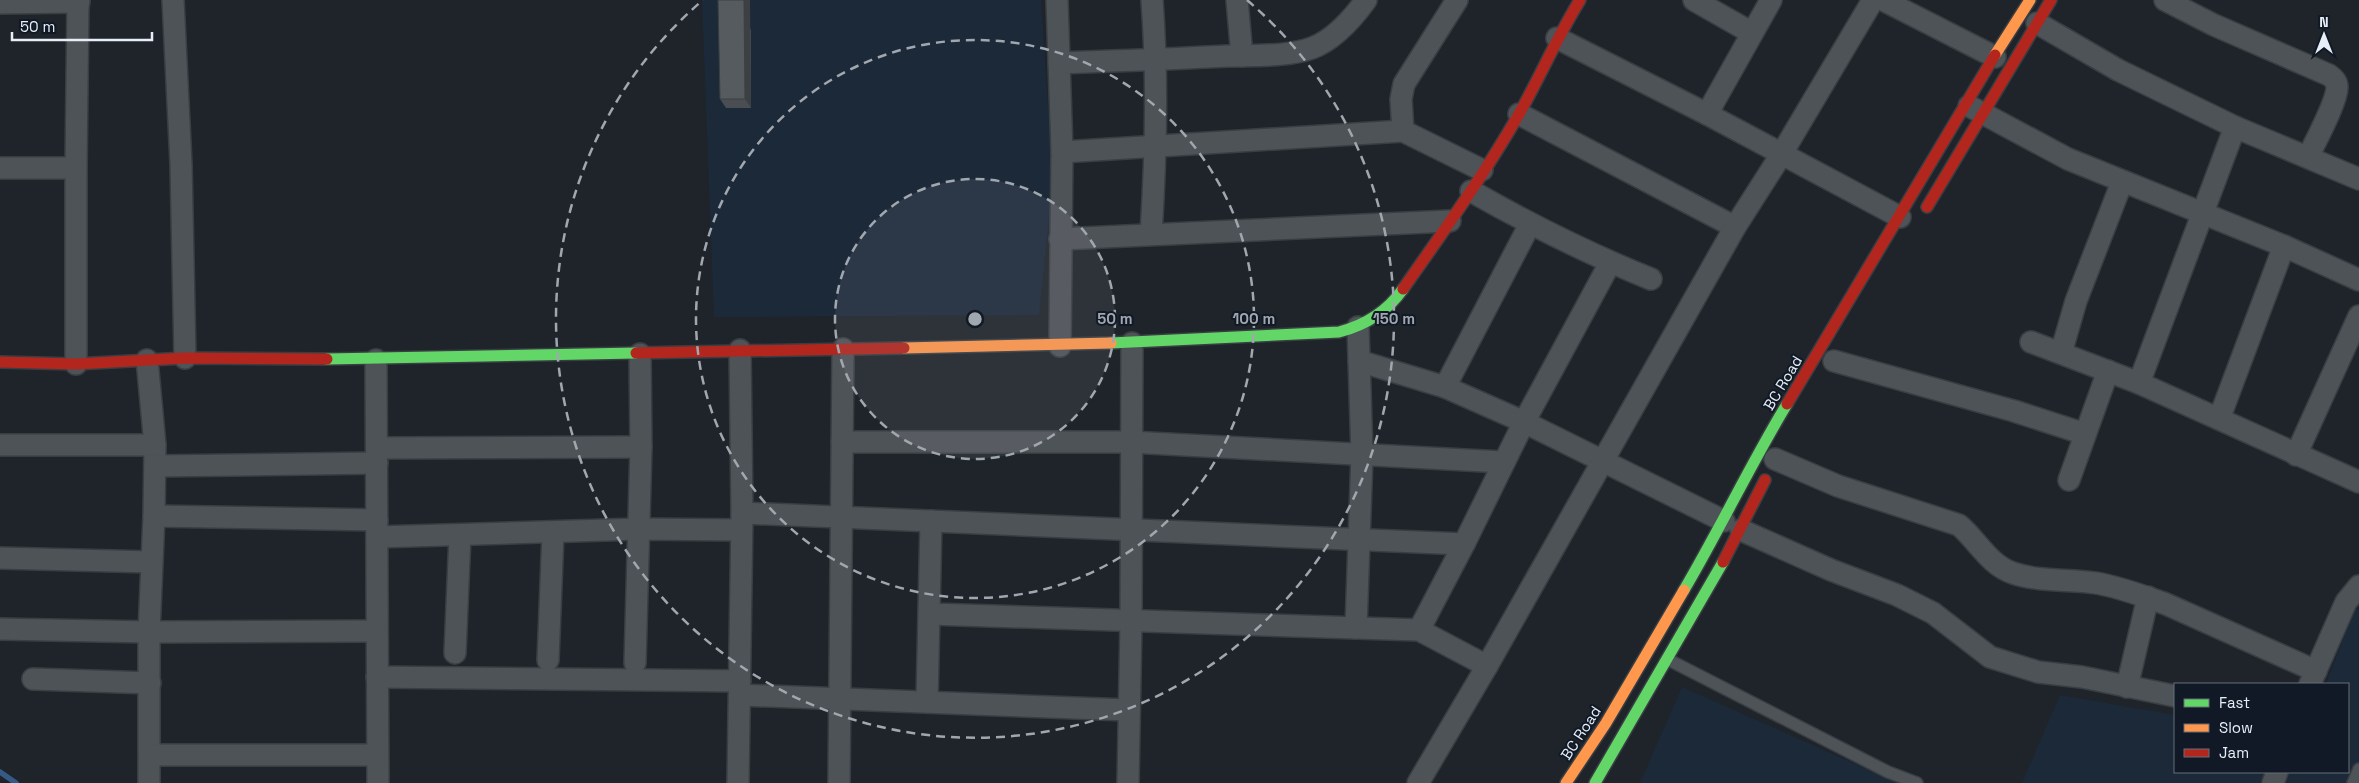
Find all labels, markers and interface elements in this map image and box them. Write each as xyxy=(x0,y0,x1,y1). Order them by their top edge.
scale bar xyxy=(12,10,152,42)
north arrow xyxy=(2299,10,2349,60)
text: N xyxy=(2319,13,2329,31)
text: 50 m xyxy=(20,17,55,36)
text: 50 m xyxy=(1097,309,1133,328)
text: 100 m xyxy=(1233,309,1275,328)
text: 150 m xyxy=(1373,309,1415,328)
centre of rings xyxy=(966,310,984,328)
street label: BC Road xyxy=(1759,352,1806,413)
legend xyxy=(2174,683,2349,773)
text: Fast xyxy=(2219,693,2250,712)
street label: BC Road xyxy=(1556,702,1605,763)
text: Slow xyxy=(2219,718,2253,737)
text: Jam xyxy=(2219,743,2249,762)

